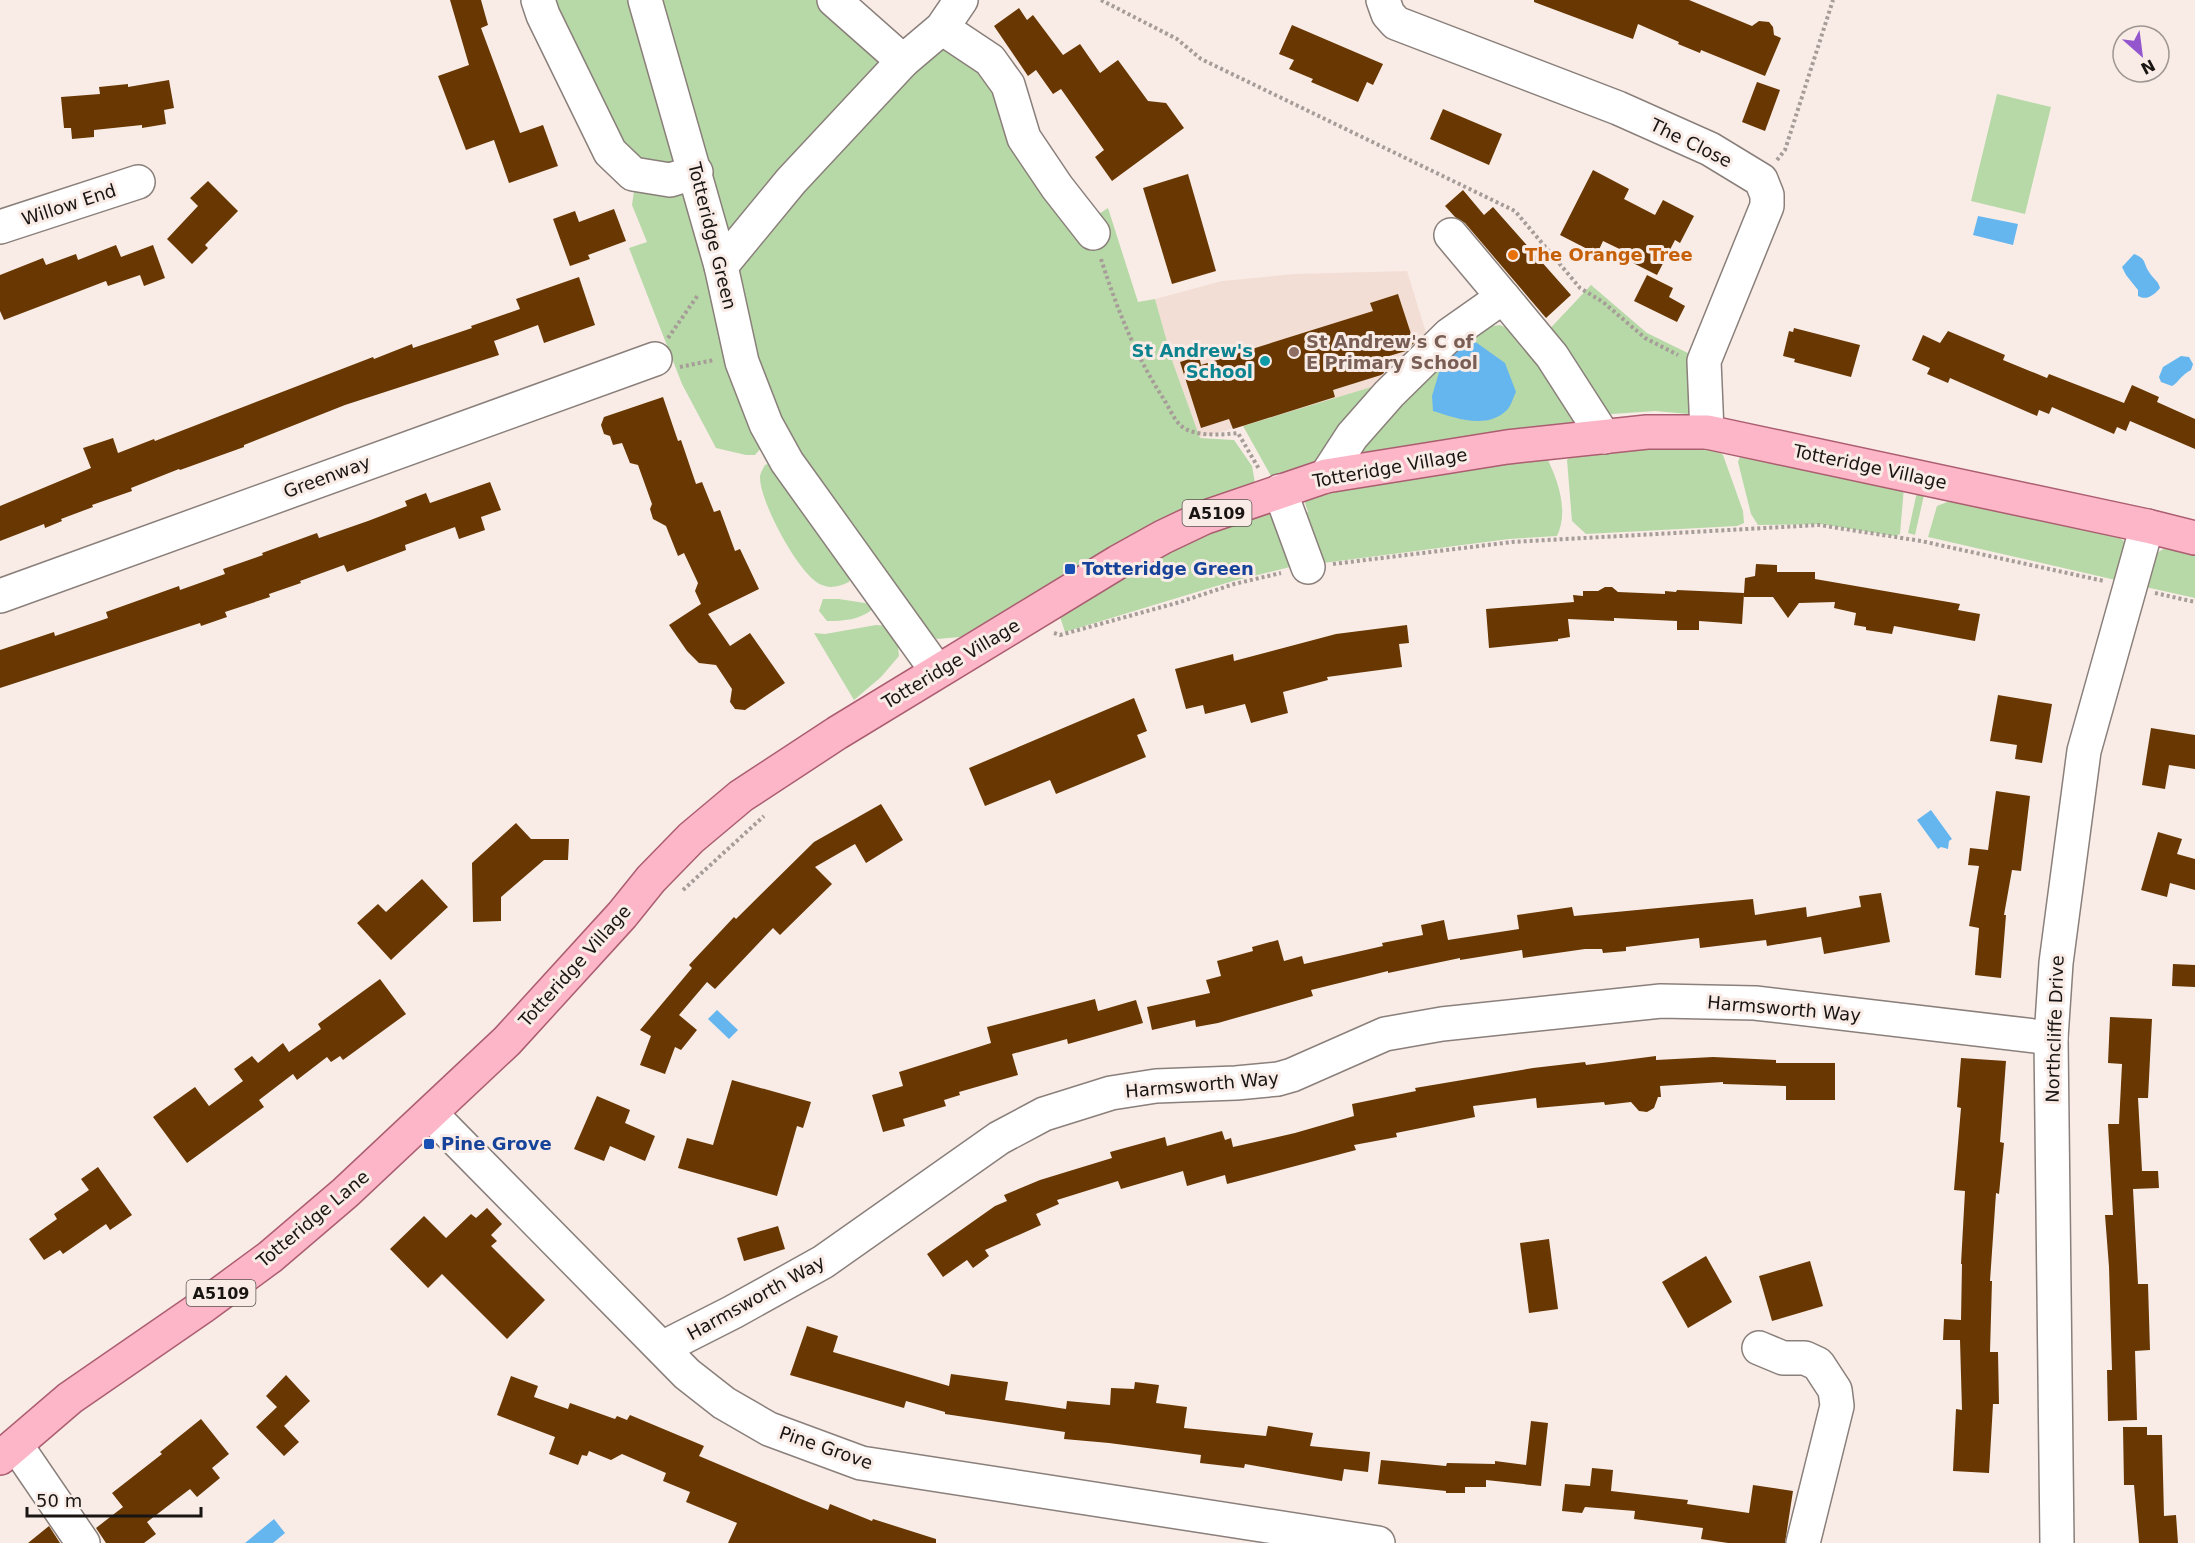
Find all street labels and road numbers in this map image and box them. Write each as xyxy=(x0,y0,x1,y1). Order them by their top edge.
street label: The Close xyxy=(1646,113,1735,171)
street label: Totteridge Green xyxy=(684,159,741,312)
street label: Willow End xyxy=(19,179,119,230)
street label: Totteridge Village xyxy=(1790,440,1949,493)
street label: Totteridge Village xyxy=(1310,444,1469,492)
street label: Greenway xyxy=(281,451,373,502)
road number: A5109 xyxy=(1182,500,1252,526)
street label: Totteridge Village xyxy=(877,614,1023,713)
street label: Totteridge Village xyxy=(514,900,635,1032)
street label: Northcliffe Drive xyxy=(2041,955,2068,1103)
street label: Harmsworth Way xyxy=(1706,991,1862,1026)
street label: Harmsworth Way xyxy=(1124,1067,1280,1102)
street label: Totteridge Lane xyxy=(252,1166,373,1272)
street label: Harmsworth Way xyxy=(683,1251,829,1344)
road number: A5109 xyxy=(186,1280,256,1306)
street label: Pine Grove xyxy=(777,1422,876,1473)

